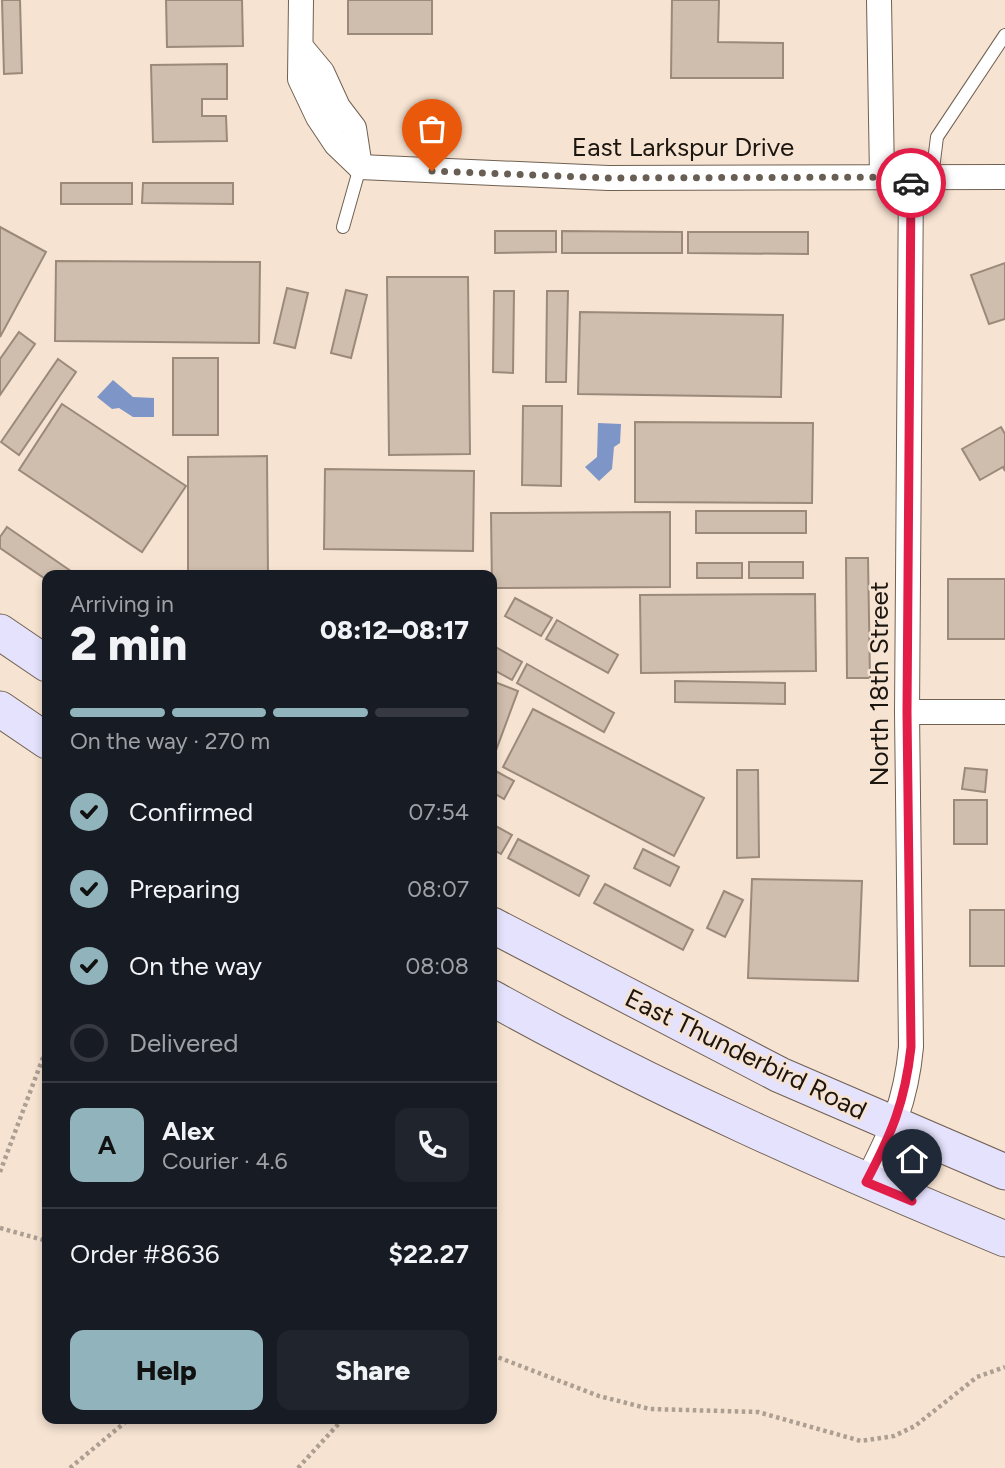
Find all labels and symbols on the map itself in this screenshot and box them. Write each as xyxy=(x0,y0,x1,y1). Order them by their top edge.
pin xyxy=(402,99,462,171)
street label: East Larkspur Drive xyxy=(572,131,794,163)
courier xyxy=(876,148,946,218)
street label: North 18th Street xyxy=(863,581,895,787)
street label: East Thunderbird Road xyxy=(620,982,872,1126)
pin xyxy=(882,1129,942,1201)

